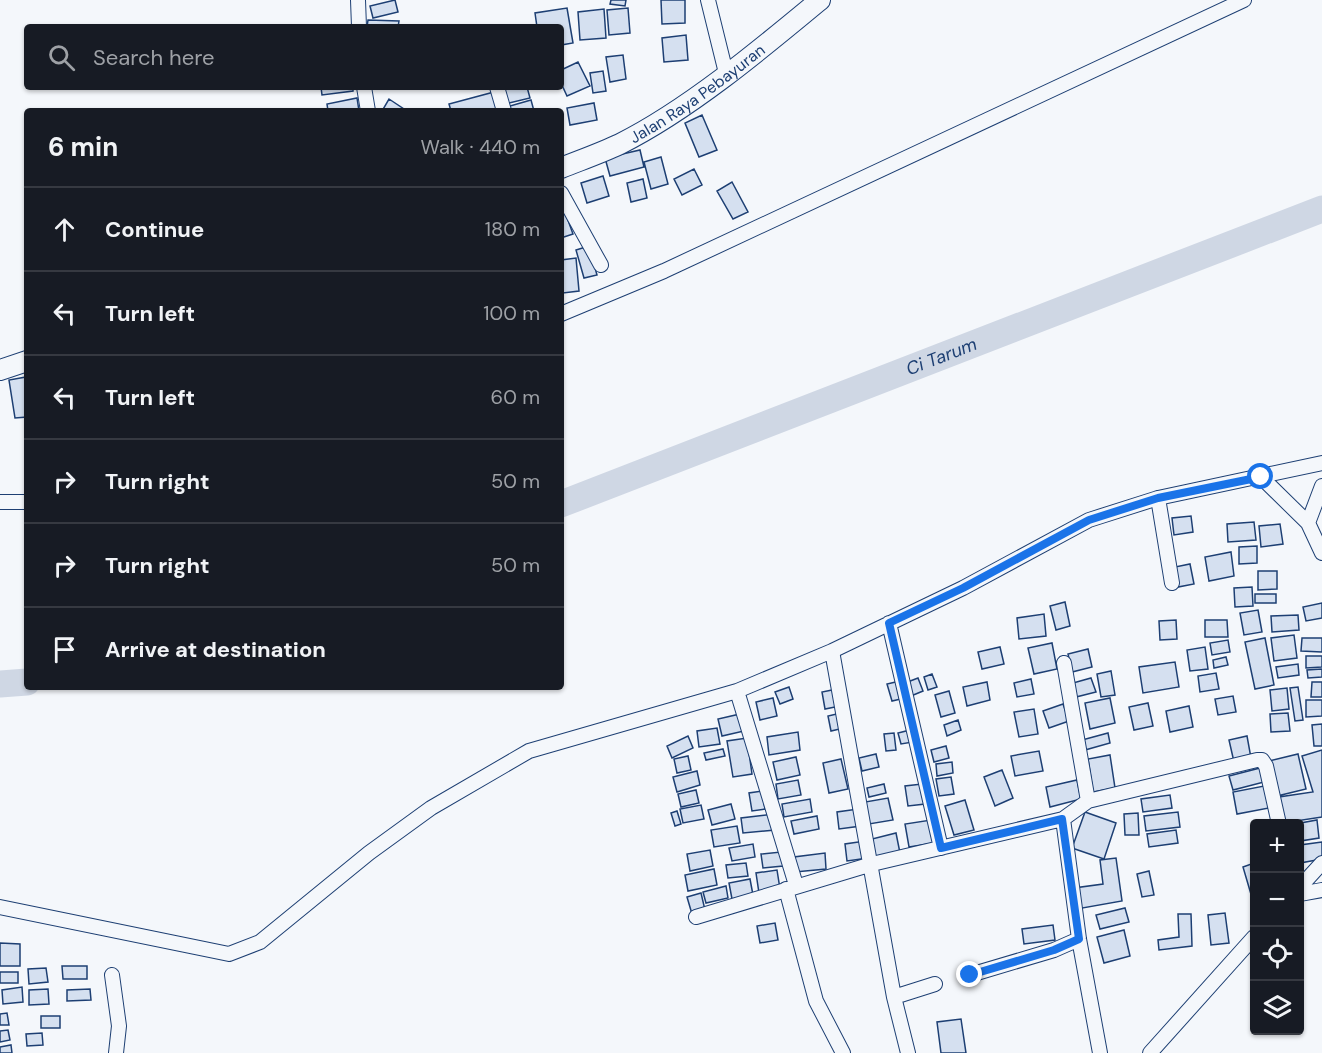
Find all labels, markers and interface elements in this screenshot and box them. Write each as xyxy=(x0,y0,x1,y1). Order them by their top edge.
search box xyxy=(24,24,564,90)
street label: Jalan Raya Pebayuran xyxy=(626,39,769,148)
icon: search xyxy=(45,41,78,74)
text: Search here xyxy=(93,43,214,72)
text: 6 min xyxy=(48,130,118,164)
text: Walk · 440 m xyxy=(421,134,540,160)
icon: ahead xyxy=(48,213,81,246)
text: Continue xyxy=(105,215,204,244)
text: 180 m xyxy=(485,216,540,242)
icon: left xyxy=(48,297,81,330)
text: Turn left xyxy=(105,299,195,328)
text: 100 m xyxy=(483,300,540,326)
water label: Ci Tarum xyxy=(903,332,980,381)
icon: left xyxy=(48,381,81,414)
text: Turn left xyxy=(105,383,195,412)
text: 60 m xyxy=(491,384,540,410)
route start xyxy=(1247,463,1273,489)
icon: right xyxy=(48,465,81,498)
text: Turn right xyxy=(105,467,210,496)
text: 50 m xyxy=(491,468,540,494)
icon: right xyxy=(48,549,81,582)
text: Turn right xyxy=(105,551,210,580)
text: 50 m xyxy=(491,552,540,578)
icon: arrive xyxy=(48,633,81,666)
text: Arrive at destination xyxy=(105,635,326,664)
map controls xyxy=(1250,819,1304,1035)
button: + xyxy=(1250,819,1304,873)
button: − xyxy=(1250,873,1304,927)
button: locate xyxy=(1250,927,1304,981)
route end xyxy=(956,961,982,987)
button: layers xyxy=(1250,981,1304,1035)

